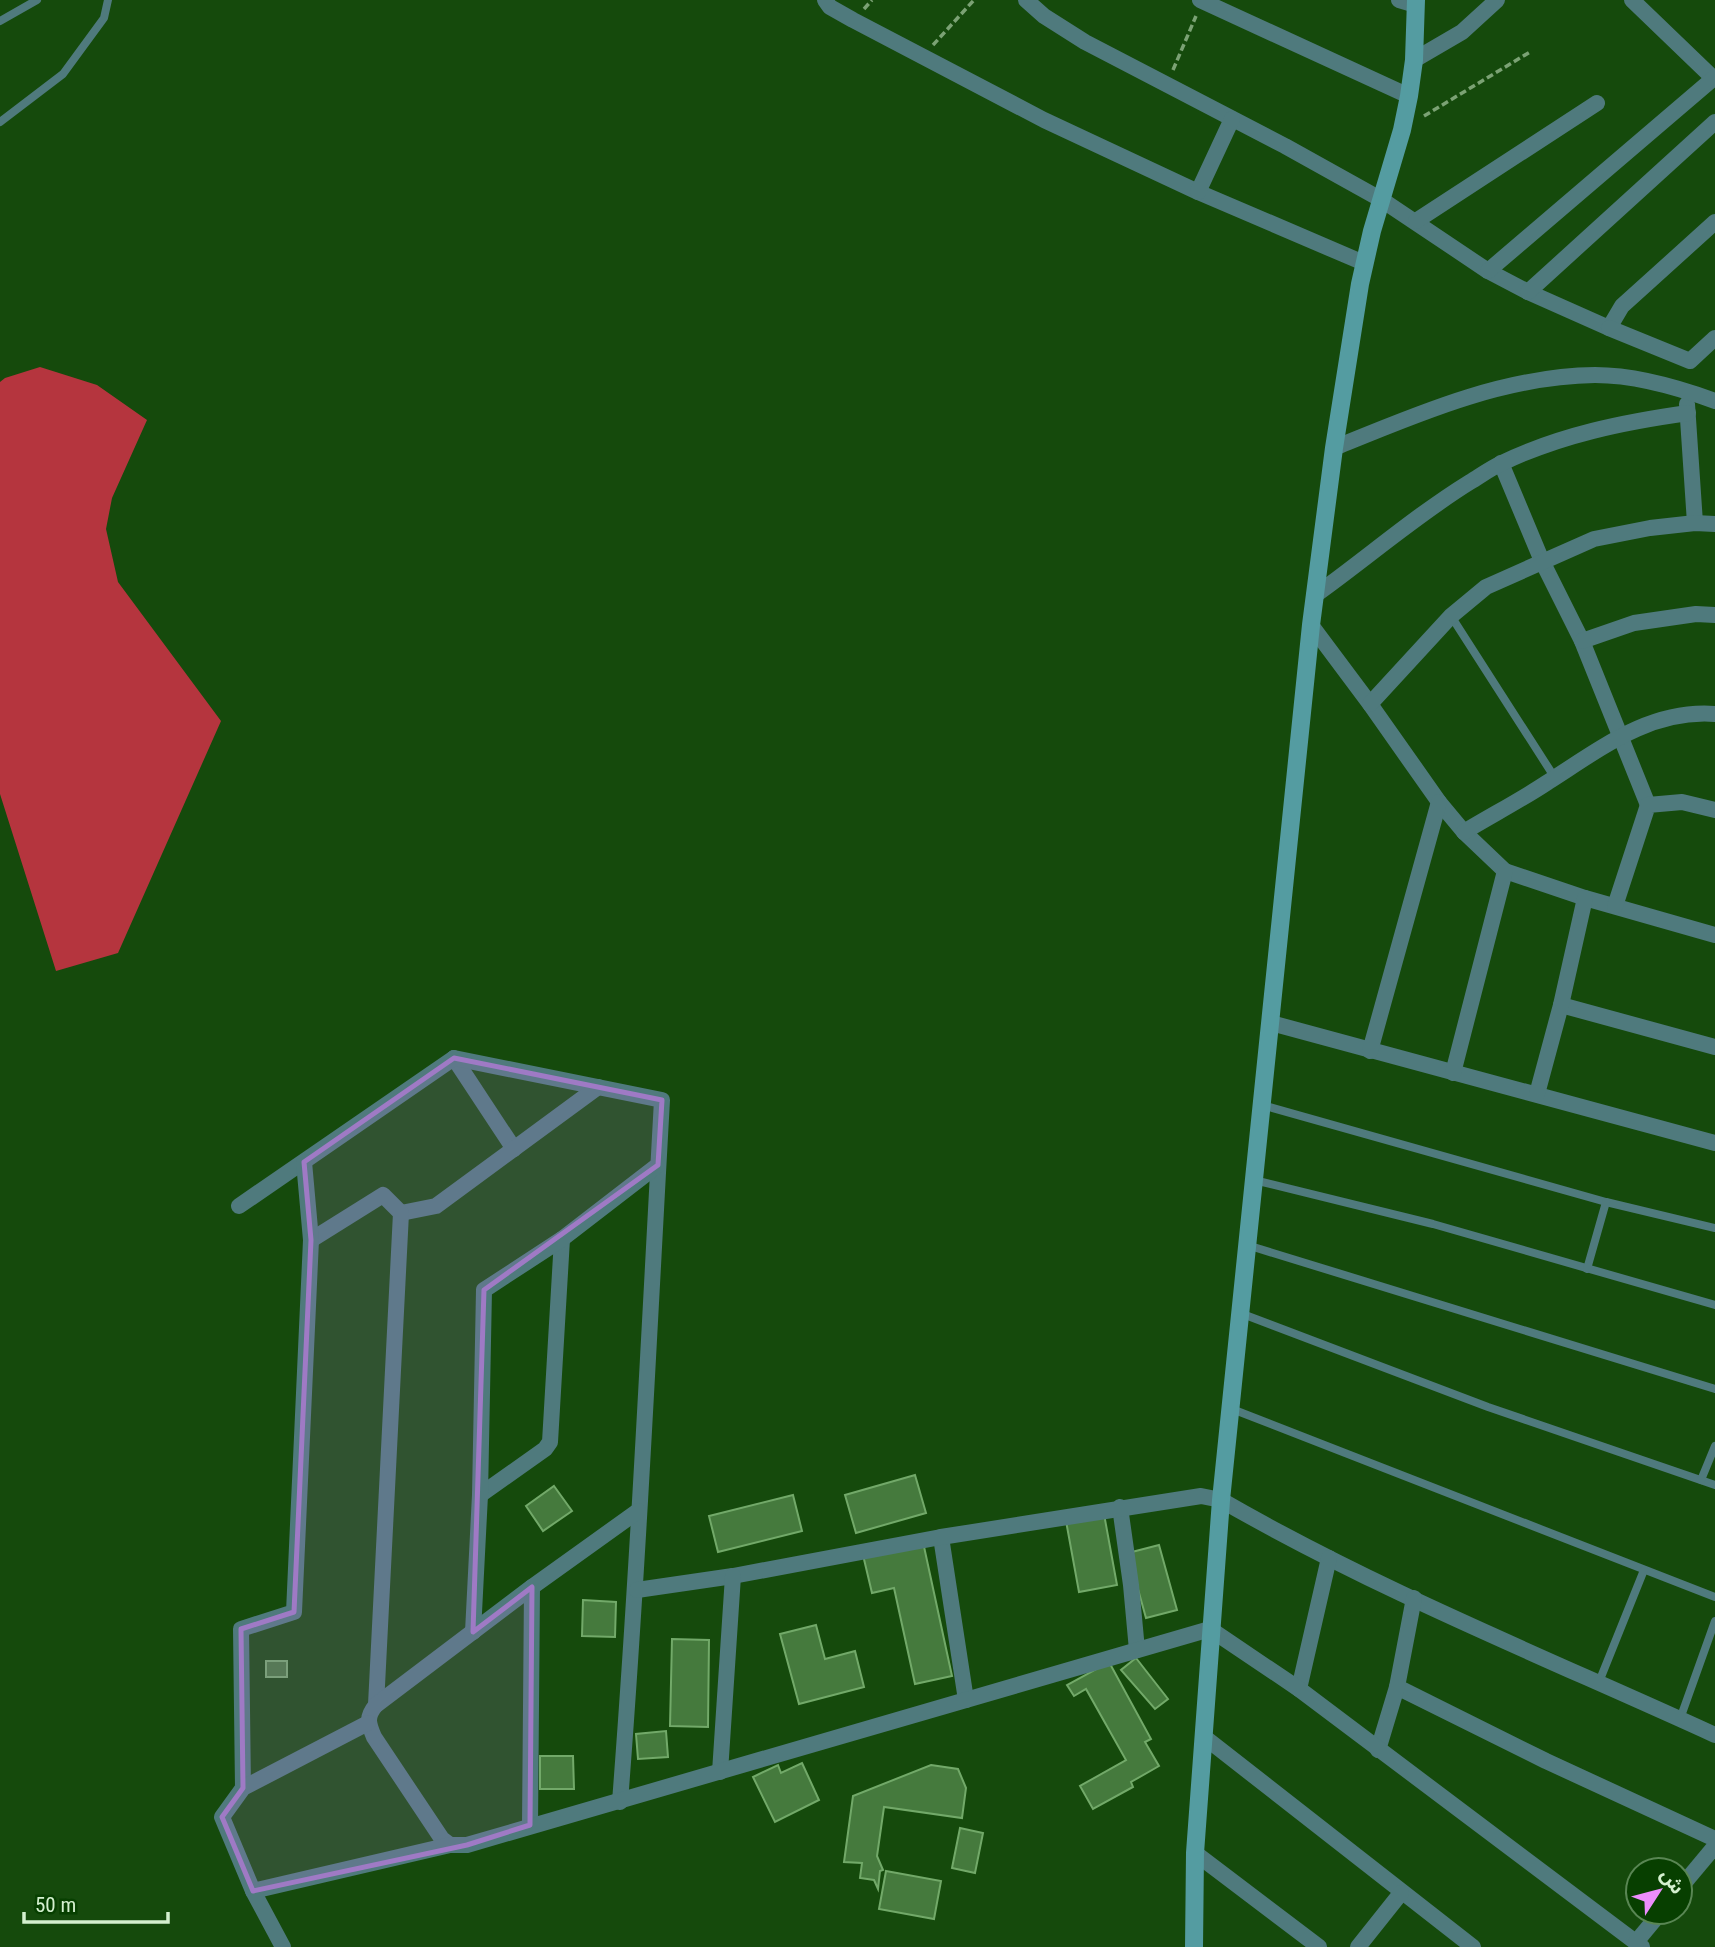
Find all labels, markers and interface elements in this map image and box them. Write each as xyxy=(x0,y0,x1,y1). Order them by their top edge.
north arrow xyxy=(1624,1856,1694,1926)
text: ش xyxy=(1655,1864,1689,1899)
scale bar xyxy=(24,1881,168,1925)
text: 50 m xyxy=(35,1893,76,1917)

